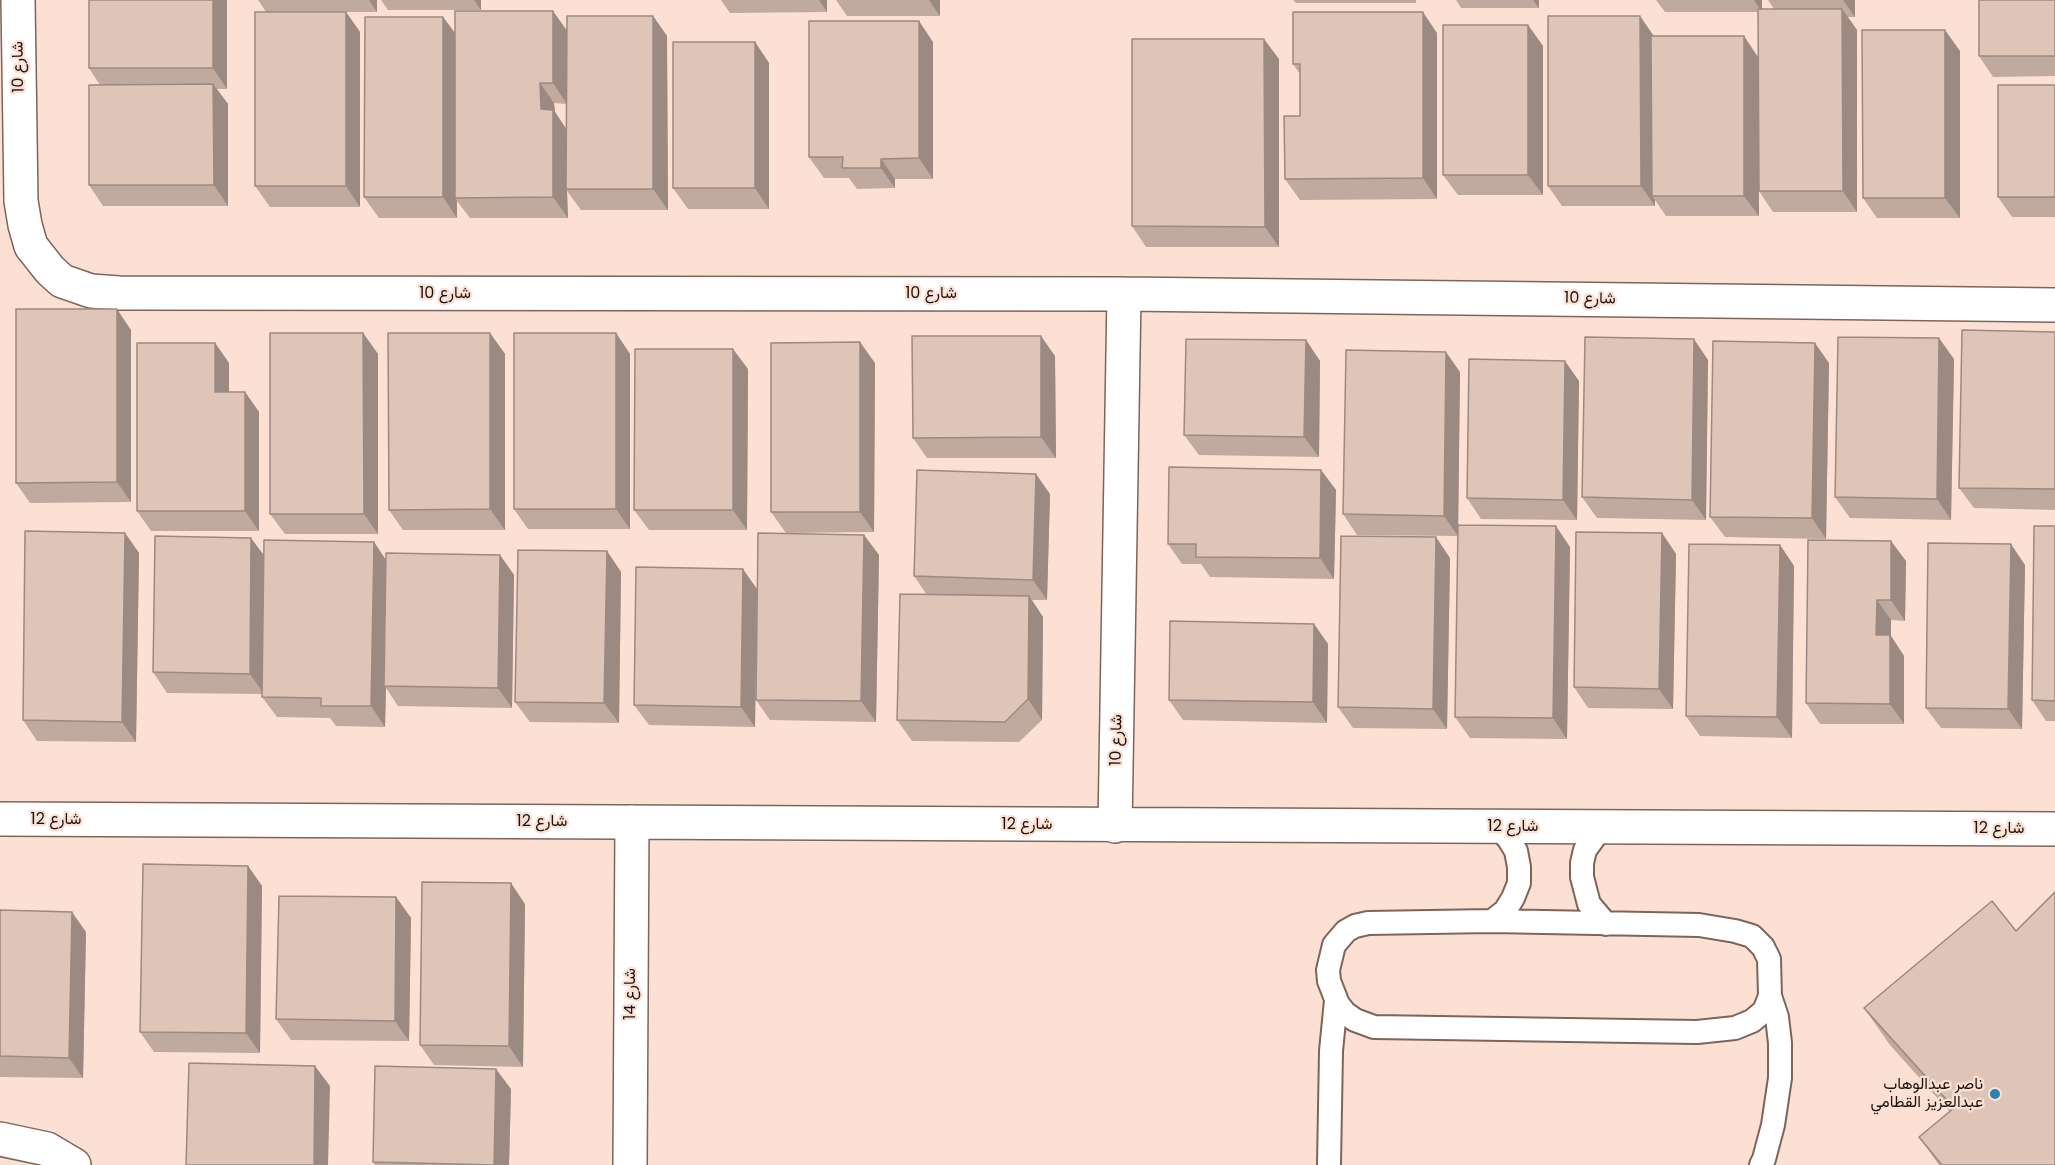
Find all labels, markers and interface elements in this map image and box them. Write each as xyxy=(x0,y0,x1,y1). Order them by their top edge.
street label: شارع 10 xyxy=(9,41,29,93)
street label: شارع 10 xyxy=(419,284,471,304)
street label: شارع 10 xyxy=(905,284,957,304)
street label: شارع 10 xyxy=(1564,289,1616,309)
street label: شارع 10 xyxy=(1107,714,1127,766)
street label: شارع 12 xyxy=(31,810,81,830)
street label: شارع 12 xyxy=(517,812,567,832)
street label: شارع 12 xyxy=(1002,815,1052,835)
street label: شارع 12 xyxy=(1488,817,1538,837)
street label: شارع 12 xyxy=(1974,819,2024,839)
street label: شارع 14 xyxy=(621,968,641,1020)
place label: ناصر عبدالوهاب عبدالعزيز القطامي xyxy=(1870,1075,1983,1113)
marker: ناصر عبدالوهاب عبدالعزيز القطامي xyxy=(1988,1087,2002,1101)

